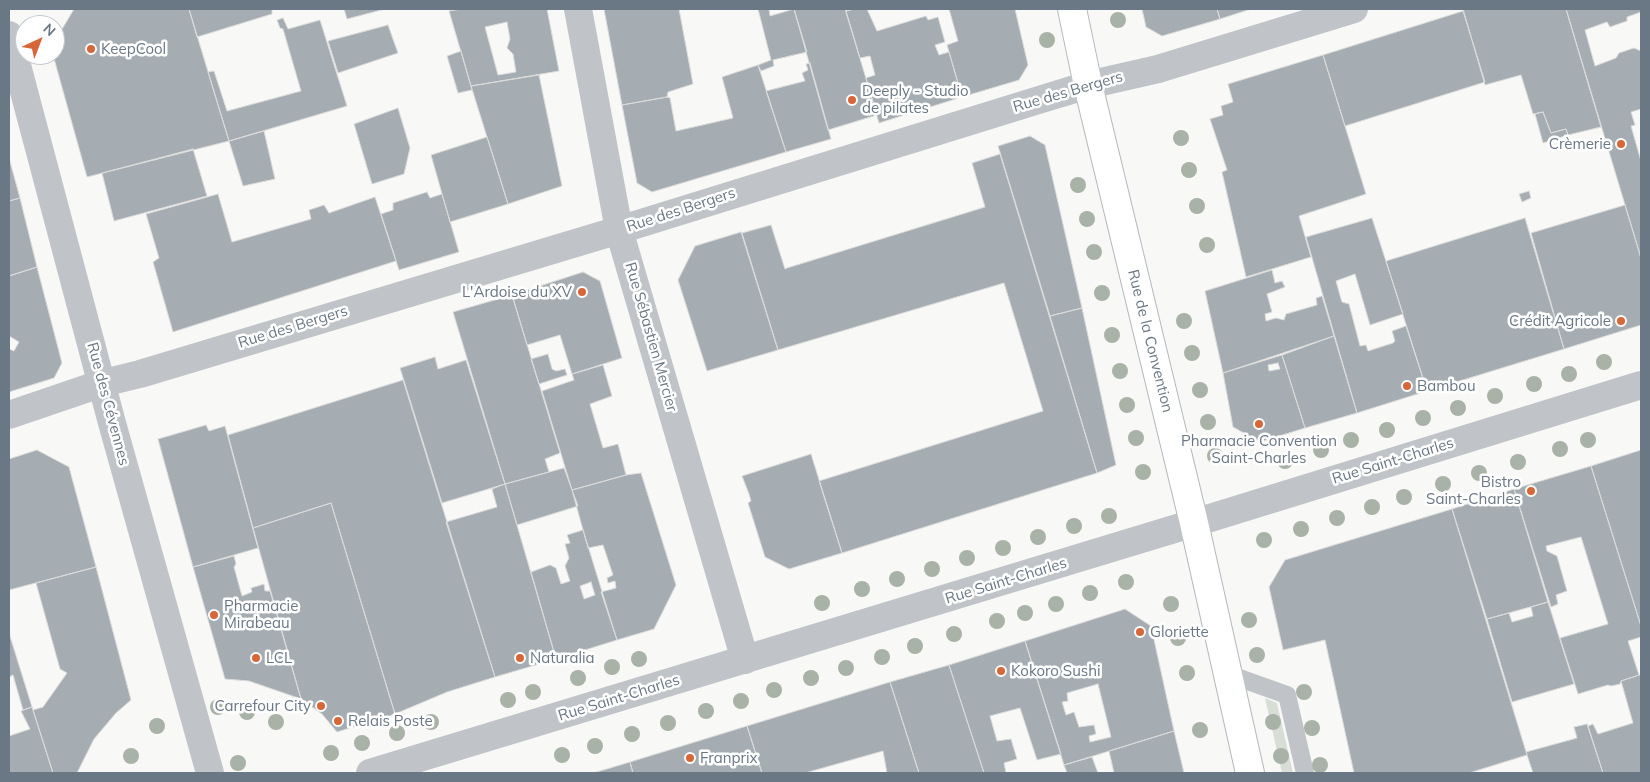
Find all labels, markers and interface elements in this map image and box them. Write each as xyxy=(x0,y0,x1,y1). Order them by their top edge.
north arrow xyxy=(15,15,65,65)
text: N xyxy=(40,20,60,40)
place label: KeepCool xyxy=(101,40,166,58)
marker: KeepCool xyxy=(85,43,97,55)
street label: Rue des Bergers xyxy=(1011,68,1125,116)
place label: Deeply - Studio de pilates xyxy=(862,82,969,117)
marker: Deeply - Studio de pilates xyxy=(846,94,858,106)
place label: Crèmerie xyxy=(1549,135,1611,153)
marker: Crèmerie xyxy=(1615,138,1627,150)
street label: Rue des Bergers xyxy=(624,184,738,236)
street label: Rue Sébastien Mercier xyxy=(621,260,681,414)
street label: Rue de la Convention xyxy=(1124,268,1176,414)
place label: L'Ardoise du XV xyxy=(462,283,572,301)
marker: L'Ardoise du XV xyxy=(576,286,588,298)
street label: Rue des Bergers xyxy=(236,302,350,352)
place label: Crédit Agricole xyxy=(1509,312,1611,330)
marker: Crédit Agricole xyxy=(1615,315,1627,327)
street label: Rue des Cévennes xyxy=(83,341,133,467)
place label: Bambou xyxy=(1417,377,1476,395)
marker: Bambou xyxy=(1401,380,1413,392)
marker: Pharmacie Convention Saint-Charles xyxy=(1253,418,1265,430)
place label: Pharmacie Convention Saint-Charles xyxy=(1181,432,1337,467)
street label: Rue Saint-Charles xyxy=(1330,434,1456,488)
place label: Bistro Saint-Charles xyxy=(1426,473,1521,508)
marker: Bistro Saint-Charles xyxy=(1525,485,1537,497)
street label: Rue Saint-Charles xyxy=(943,554,1069,608)
place label: Pharmacie Mirabeau xyxy=(224,597,298,632)
marker: Pharmacie Mirabeau xyxy=(208,609,220,621)
place label: Gloriette xyxy=(1150,623,1209,641)
marker: Gloriette xyxy=(1134,626,1146,638)
place label: LCL xyxy=(266,649,292,667)
place label: Naturalia xyxy=(530,649,595,667)
marker: LCL xyxy=(250,652,262,664)
marker: Naturalia xyxy=(514,652,526,664)
place label: Kokoro Sushi xyxy=(1011,662,1101,680)
marker: Kokoro Sushi xyxy=(995,665,1007,677)
street label: Rue Saint-Charles xyxy=(556,671,682,725)
place label: Carrefour City xyxy=(214,697,311,715)
marker: Carrefour City xyxy=(315,700,327,712)
place label: Relais Poste xyxy=(348,712,433,730)
marker: Relais Poste xyxy=(332,715,344,727)
place label: Franprix xyxy=(700,749,757,767)
marker: Franprix xyxy=(684,752,696,764)

